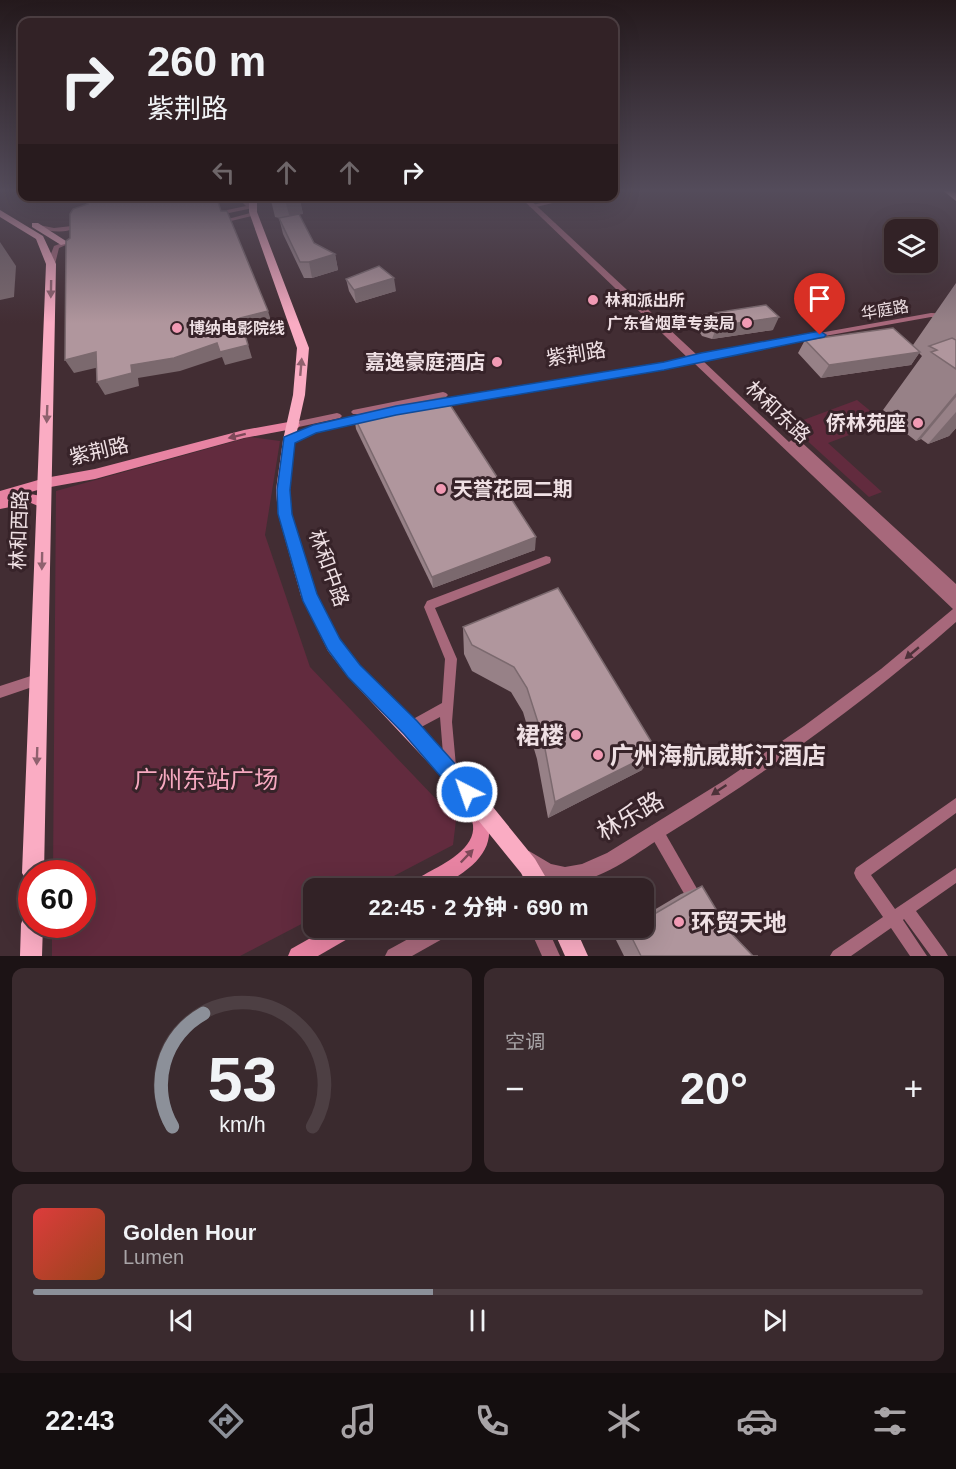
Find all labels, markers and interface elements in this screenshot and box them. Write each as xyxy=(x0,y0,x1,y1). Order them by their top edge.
text: 260 m xyxy=(147,38,266,85)
icon: right xyxy=(48,42,126,120)
text: 紫荆路 xyxy=(147,94,228,124)
icon: left xyxy=(207,156,240,189)
icon: ahead xyxy=(270,156,303,189)
icon: ahead xyxy=(333,156,366,189)
icon: right xyxy=(396,156,429,189)
map controls xyxy=(884,219,938,273)
button: layers xyxy=(884,219,938,273)
pin xyxy=(794,273,845,335)
one-way arrow xyxy=(46,279,56,298)
icon: arrive xyxy=(803,282,836,315)
place label: 林和派出所 xyxy=(605,292,685,309)
marker: 林和派出所 xyxy=(586,293,600,307)
street label: 华庭路 xyxy=(860,297,910,323)
place label: 广东省烟草专卖局 xyxy=(607,315,735,332)
marker: 广东省烟草专卖局 xyxy=(740,316,754,330)
place label: 博纳电影院线 xyxy=(189,319,285,337)
marker: 博纳电影院线 xyxy=(170,321,184,335)
street label: 紫荆路 xyxy=(545,338,607,370)
place label: 嘉逸豪庭酒店 xyxy=(365,351,485,373)
marker: 嘉逸豪庭酒店 xyxy=(490,355,504,369)
one-way arrow xyxy=(296,357,306,376)
street label: 林和东路 xyxy=(741,377,815,447)
one-way arrow xyxy=(42,405,51,424)
place label: 侨林苑座 xyxy=(826,412,906,434)
marker: 侨林苑座 xyxy=(911,416,925,430)
one-way arrow xyxy=(227,432,246,442)
street label: 紫荆路 xyxy=(67,434,131,468)
place label: 天誉花园二期 xyxy=(453,478,573,500)
marker: 天誉花园二期 xyxy=(434,482,448,496)
street label: 林和西路 xyxy=(7,490,31,570)
street label: 林和中路 xyxy=(305,527,353,609)
one-way arrow xyxy=(37,552,47,571)
one-way arrow xyxy=(904,646,920,659)
place label: 裙楼 xyxy=(516,722,564,749)
marker: 裙楼 xyxy=(569,728,583,742)
place label: 广州海航威斯汀酒店 xyxy=(610,742,826,769)
one-way arrow xyxy=(32,747,41,766)
marker: 广州海航威斯汀酒店 xyxy=(591,748,605,762)
position arrow xyxy=(435,760,499,824)
park label: 广州东站广场 xyxy=(134,766,278,793)
one-way arrow xyxy=(711,785,727,796)
street label: 林乐路 xyxy=(592,786,668,846)
one-way arrow xyxy=(460,850,474,864)
speed limit sign: 60 xyxy=(18,860,96,938)
text: 22:45 · 2 分钟 · 690 m xyxy=(368,895,589,920)
place label: 环贸天地 xyxy=(691,909,787,936)
marker: 环贸天地 xyxy=(672,915,686,929)
text: 空调 xyxy=(505,1031,545,1053)
text: 53 xyxy=(207,1045,277,1114)
text: 20° xyxy=(680,1063,748,1114)
text: − xyxy=(505,1070,524,1107)
text: + xyxy=(904,1070,923,1107)
text: km/h xyxy=(219,1113,265,1137)
text: Golden Hour xyxy=(123,1220,256,1245)
text: Lumen xyxy=(123,1246,184,1268)
icon: previous xyxy=(165,1304,198,1337)
icon: pause xyxy=(461,1304,494,1337)
icon: next xyxy=(758,1304,791,1337)
icon: directions xyxy=(205,1400,247,1442)
icon: music xyxy=(338,1400,380,1442)
icon: phone xyxy=(471,1400,513,1442)
icon: climate xyxy=(603,1400,645,1442)
icon: car xyxy=(736,1400,778,1442)
icon: filters xyxy=(869,1400,911,1442)
text: 22:43 xyxy=(45,1406,114,1436)

